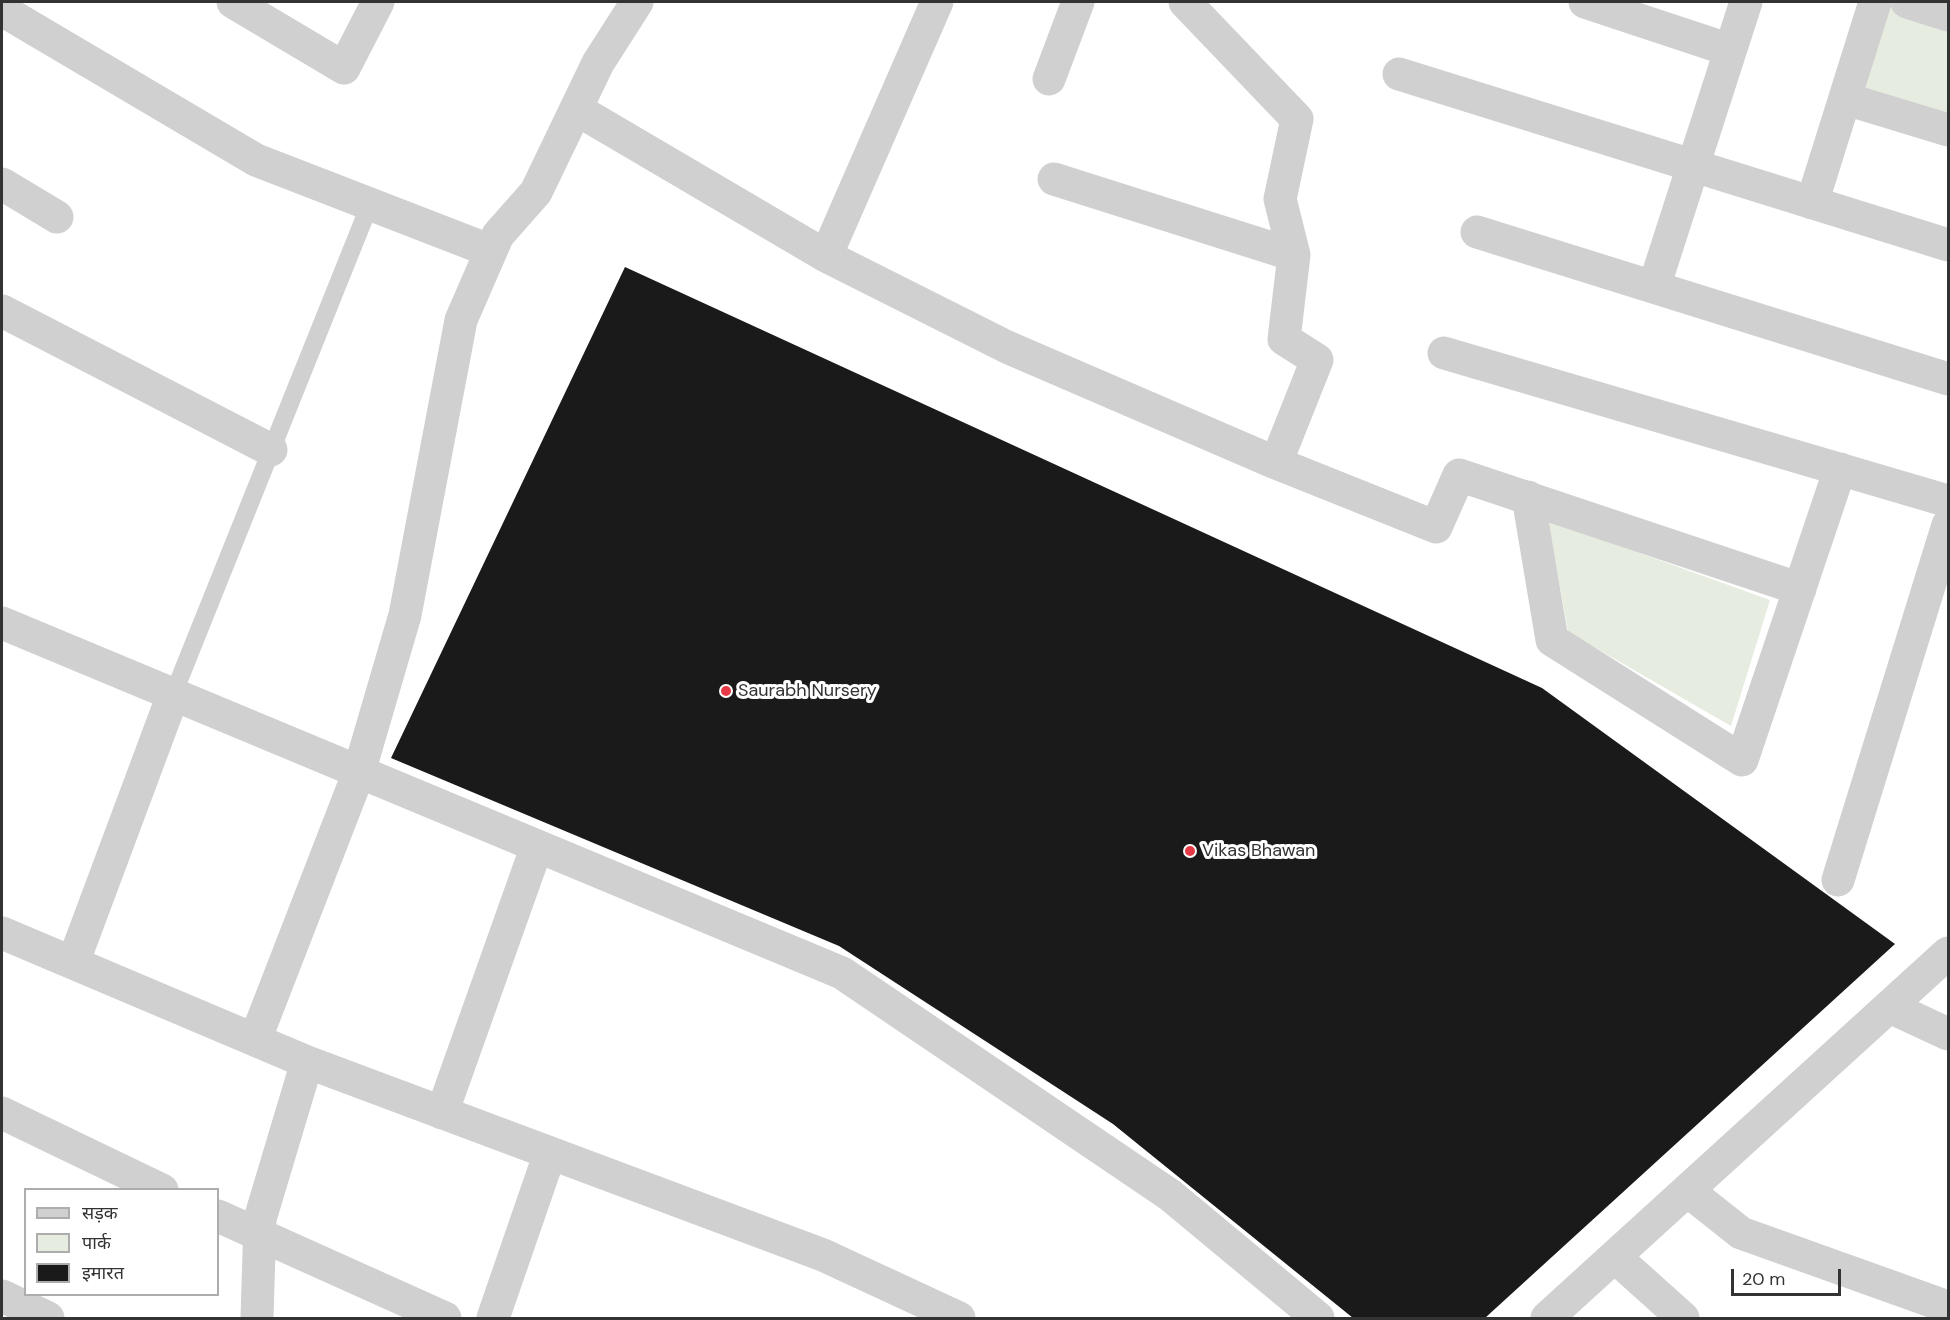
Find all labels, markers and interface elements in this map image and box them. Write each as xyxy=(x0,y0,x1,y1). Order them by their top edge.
place label: Saurabh Nursery xyxy=(738,680,877,702)
marker: Saurabh Nursery xyxy=(719,684,733,698)
place label: Vikas Bhawan xyxy=(1202,840,1315,862)
marker: Vikas Bhawan xyxy=(1183,844,1197,858)
legend xyxy=(24,1188,219,1296)
text: सड़क xyxy=(82,1201,118,1225)
text: पार्क xyxy=(82,1231,111,1255)
scale bar xyxy=(1734,1257,1844,1295)
text: इमारत xyxy=(82,1261,124,1285)
text: 20 m xyxy=(1742,1267,1785,1291)

